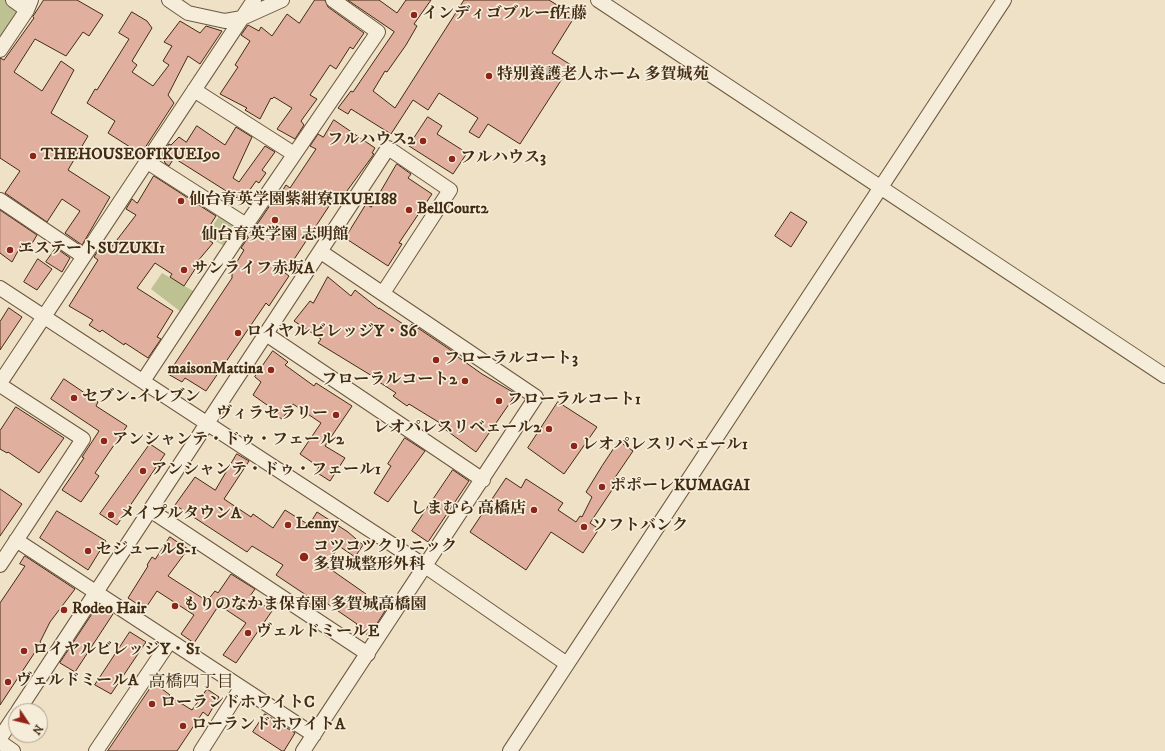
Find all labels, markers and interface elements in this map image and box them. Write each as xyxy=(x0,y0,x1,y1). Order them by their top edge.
place label: インディゴブルーf佐藤 xyxy=(422,5,587,25)
marker: インディゴブルーf佐藤 xyxy=(409,10,419,20)
place label: 特別養護老人ホーム 多賀城苑 xyxy=(497,66,708,86)
marker: 特別養護老人ホーム 多賀城苑 xyxy=(484,71,494,81)
place label: フルハウス2 xyxy=(327,131,415,151)
marker: フルハウス2 xyxy=(418,136,428,146)
place label: THEHOUSEOFIKUEI90 xyxy=(41,146,220,166)
place label: フルハウス3 xyxy=(460,149,546,169)
marker: THEHOUSEOFIKUEI90 xyxy=(28,151,38,161)
marker: フルハウス3 xyxy=(447,154,457,164)
place label: 仙台育英学園紫紺寮IKUEI88 xyxy=(189,191,397,211)
marker: 仙台育英学園紫紺寮IKUEI88 xyxy=(176,196,186,206)
place label: BellCourt2 xyxy=(417,200,488,220)
marker: BellCourt2 xyxy=(404,205,414,215)
marker: 仙台育英学園 志明館 xyxy=(270,215,280,225)
place label: 仙台育英学園 志明館 xyxy=(201,226,349,246)
place label: エステートSUZUKI1 xyxy=(18,240,165,260)
marker: エステートSUZUKI1 xyxy=(5,245,15,255)
place label: サンライフ赤坂A xyxy=(192,260,314,280)
marker: サンライフ赤坂A xyxy=(179,265,189,275)
place label: ロイヤルビレッジY・S6 xyxy=(246,323,417,343)
marker: ロイヤルビレッジY・S6 xyxy=(233,328,243,338)
place label: フローラルコート3 xyxy=(444,350,578,370)
marker: フローラルコート3 xyxy=(431,355,441,365)
place label: maisonMattina xyxy=(168,360,263,380)
marker: maisonMattina xyxy=(266,365,276,375)
place label: フローラルコート2 xyxy=(321,371,457,391)
marker: フローラルコート2 xyxy=(460,376,470,386)
place label: セブン-イレブン xyxy=(82,388,200,408)
place label: フローラルコート1 xyxy=(507,391,641,411)
marker: セブン-イレブン xyxy=(69,393,79,403)
marker: フローラルコート1 xyxy=(494,396,504,406)
place label: ヴィラセラリー xyxy=(216,405,328,425)
marker: ヴィラセラリー xyxy=(331,410,341,420)
place label: レオパレスリベェール2 xyxy=(373,419,541,439)
marker: レオパレスリベェール2 xyxy=(544,424,554,434)
place label: アンシャンテ・ドゥ・フェール2 xyxy=(112,431,344,451)
marker: アンシャンテ・ドゥ・フェール2 xyxy=(99,436,109,446)
place label: レオパレスリベェール1 xyxy=(582,436,748,456)
marker: レオパレスリベェール1 xyxy=(569,441,579,451)
place label: アンシャンテ・ドゥ・フェール1 xyxy=(151,461,381,481)
marker: アンシャンテ・ドゥ・フェール1 xyxy=(138,466,148,476)
place label: ポポーレKUMAGAI xyxy=(610,477,750,497)
marker: ポポーレKUMAGAI xyxy=(597,482,607,492)
place label: しまむら 高橋店 xyxy=(411,500,526,520)
place label: メイプルタウンA xyxy=(119,505,241,525)
marker: しまむら 高橋店 xyxy=(529,505,539,515)
marker: メイプルタウンA xyxy=(106,510,116,520)
place label: Lenny xyxy=(296,515,338,535)
place label: ソフトバンク xyxy=(592,517,688,537)
marker: Lenny xyxy=(283,520,293,530)
marker: ソフトバンク xyxy=(579,522,589,532)
place label: コツコツクリニック 多賀城整形外科 xyxy=(313,538,457,576)
place label: セジュールS-1 xyxy=(96,541,197,561)
marker: セジュールS-1 xyxy=(83,546,93,556)
marker: コツコツクリニック 多賀城整形外科 xyxy=(298,551,310,563)
place label: もりのなかま保育園 多賀城高橋園 xyxy=(183,596,426,616)
place label: Rodeo Hair xyxy=(72,600,146,620)
marker: もりのなかま保育園 多賀城高橋園 xyxy=(170,601,180,611)
marker: Rodeo Hair xyxy=(59,605,69,615)
place label: ヴェルドミールE xyxy=(256,623,379,643)
marker: ヴェルドミールE xyxy=(243,628,253,638)
place label: ロイヤルビレッジY・S1 xyxy=(32,641,200,661)
marker: ロイヤルビレッジY・S1 xyxy=(19,646,29,656)
place label: ヴェルドミールA xyxy=(16,672,138,692)
district label: 高橋四丁目 xyxy=(149,673,233,693)
marker: ヴェルドミールA xyxy=(3,677,13,687)
place label: ローランドホワイトC xyxy=(160,694,315,714)
marker: ローランドホワイトC xyxy=(147,699,157,709)
north arrow xyxy=(8,703,48,743)
place label: ローランドホワイトA xyxy=(191,716,345,736)
marker: ローランドホワイトA xyxy=(178,721,188,731)
text: N xyxy=(29,722,45,737)

